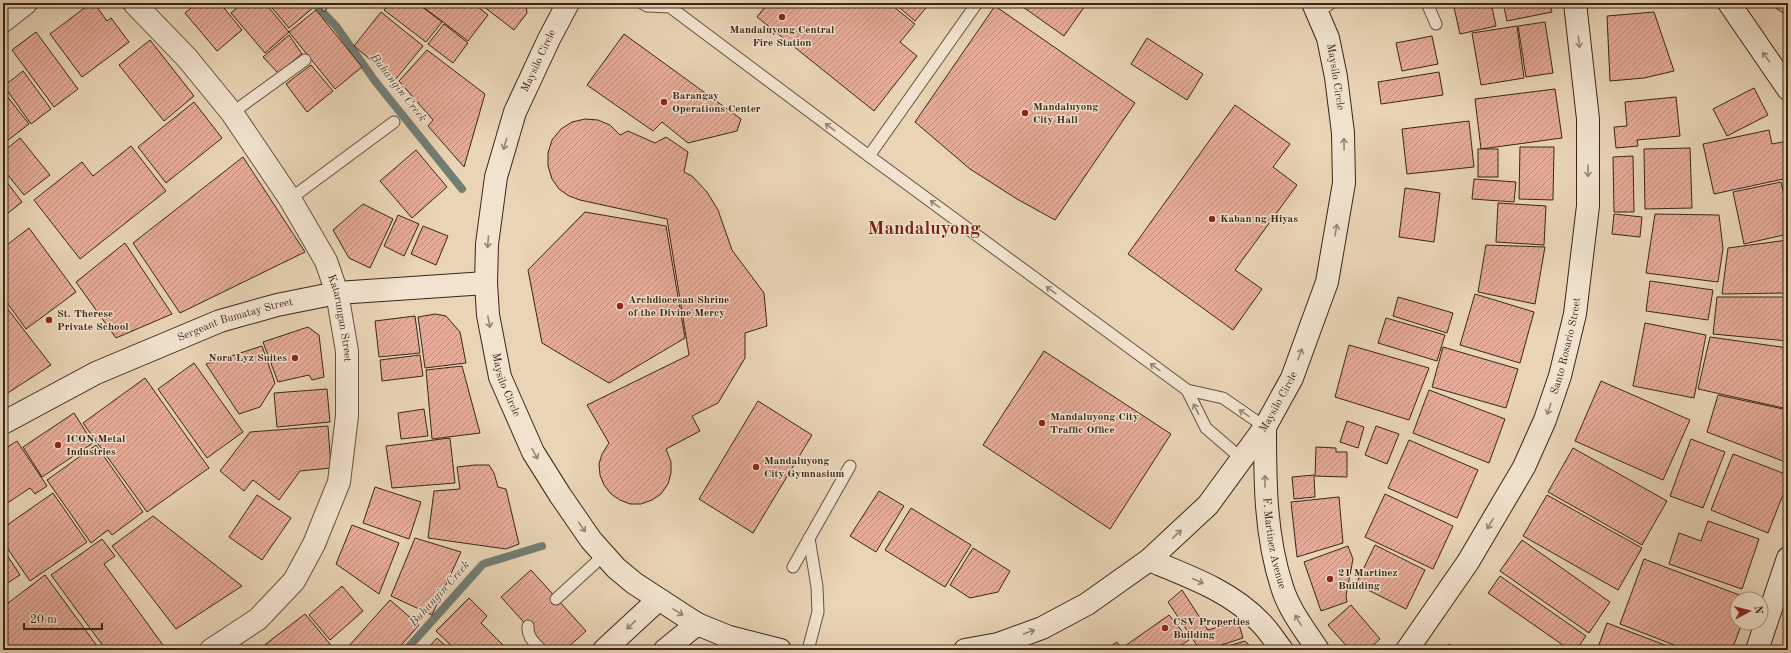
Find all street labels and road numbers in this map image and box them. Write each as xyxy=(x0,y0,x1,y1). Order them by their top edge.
street label: Maysilo Circle xyxy=(520,28,558,94)
street label: Maysilo Circle xyxy=(1324,43,1346,111)
street label: Katarungan Street xyxy=(326,273,353,362)
street label: Sergeant Bumatay Street xyxy=(176,296,294,344)
street label: Santo Rosario Street xyxy=(1549,297,1582,396)
street label: Maysilo Circle xyxy=(490,352,522,418)
street label: Maysilo Circle xyxy=(1257,370,1299,435)
street label: F. Martinez Avenue xyxy=(1261,497,1288,590)

